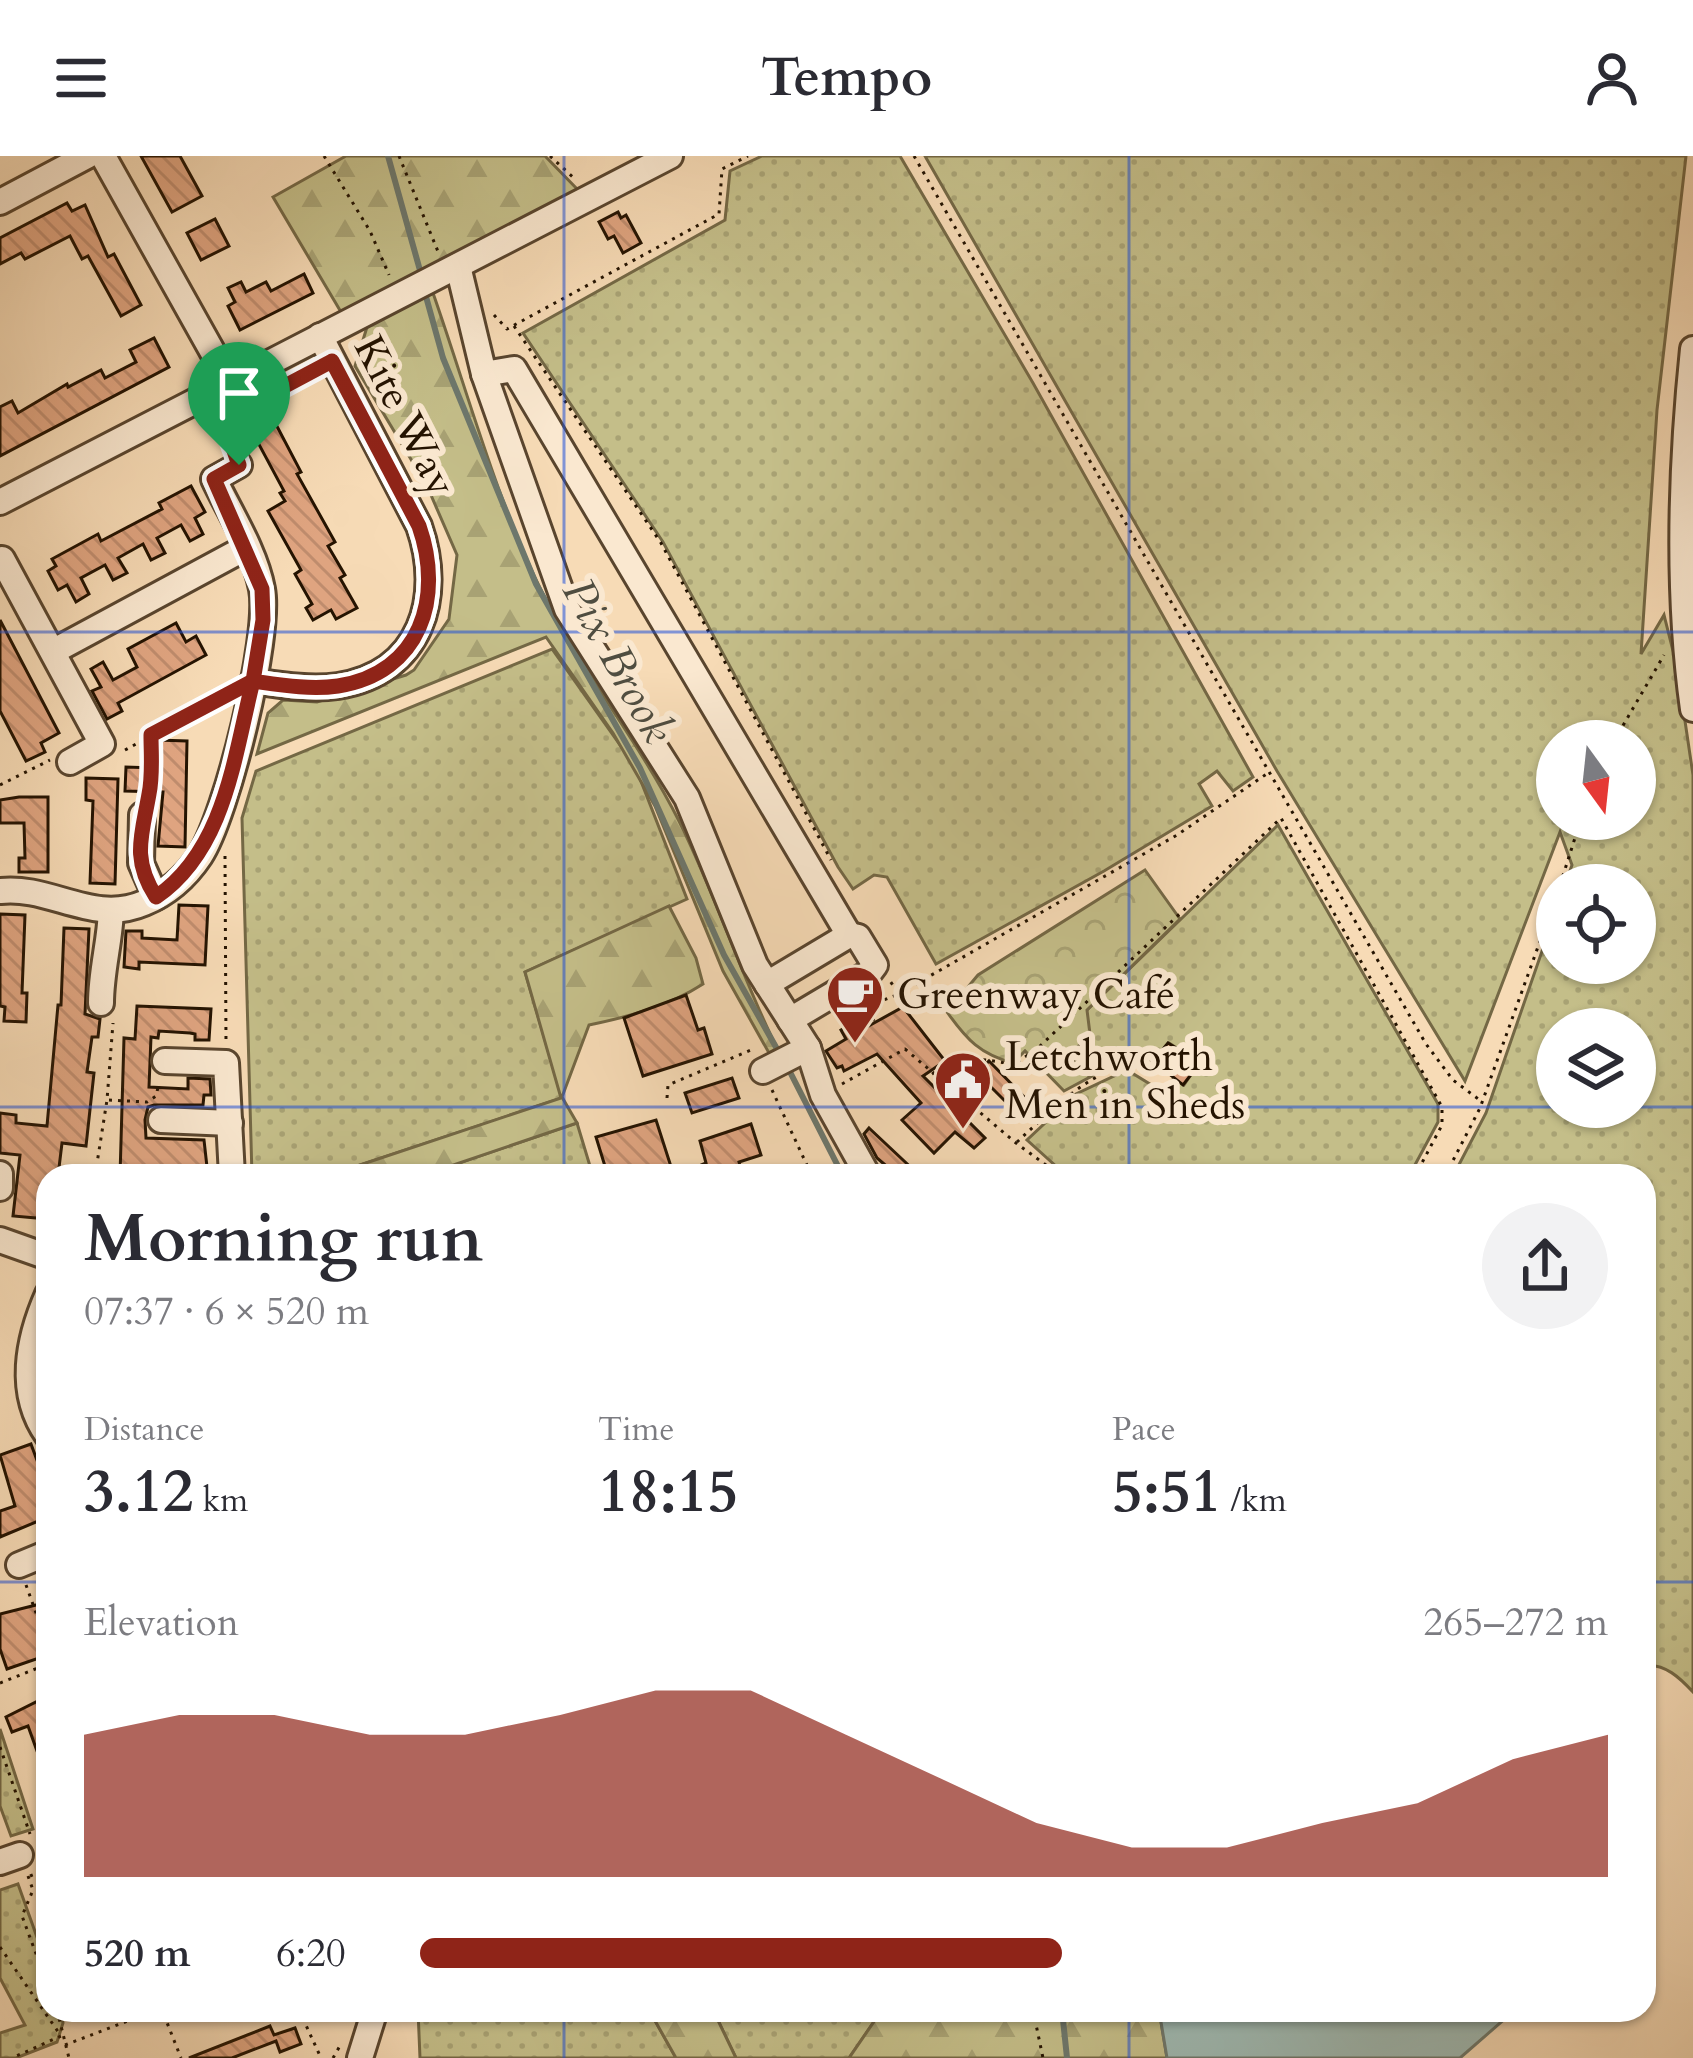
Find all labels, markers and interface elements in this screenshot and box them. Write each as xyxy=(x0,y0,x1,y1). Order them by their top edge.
text: Tempo xyxy=(761,42,932,115)
icon: menu xyxy=(48,45,114,111)
icon: person xyxy=(1579,45,1645,111)
street label: Kite Way xyxy=(340,326,470,506)
pin xyxy=(188,342,290,465)
icon: arrive xyxy=(206,360,272,426)
water label: Pix Brook xyxy=(548,568,688,754)
north arrow xyxy=(1536,720,1656,840)
map controls xyxy=(1536,720,1656,1128)
button: locate xyxy=(1536,864,1656,984)
cafe icon: Greenway Café xyxy=(824,963,886,1045)
place label: Greenway Café xyxy=(897,966,1175,1023)
button: layers xyxy=(1536,1008,1656,1128)
place label: Letchworth Men in Sheds xyxy=(1005,1028,1245,1133)
public building icon: Letchworth Men in Sheds xyxy=(932,1049,994,1131)
text: Morning run xyxy=(84,1195,483,1284)
button: share xyxy=(1482,1203,1608,1329)
text: 07:37 · 6 × 520 m xyxy=(84,1285,369,1338)
text: Distance xyxy=(84,1407,205,1452)
text: Time xyxy=(598,1407,674,1452)
text: Pace xyxy=(1112,1407,1176,1452)
text: 3.12 xyxy=(84,1452,194,1533)
text: 18:15 xyxy=(598,1452,738,1533)
text: 5:51 xyxy=(1112,1452,1222,1533)
text: km xyxy=(194,1478,248,1523)
text: /km xyxy=(1222,1478,1287,1523)
text: Elevation xyxy=(84,1596,239,1649)
text: 265–272 m xyxy=(1423,1596,1608,1649)
text: 520 m xyxy=(84,1927,190,1980)
text: 6:20 xyxy=(276,1927,346,1980)

